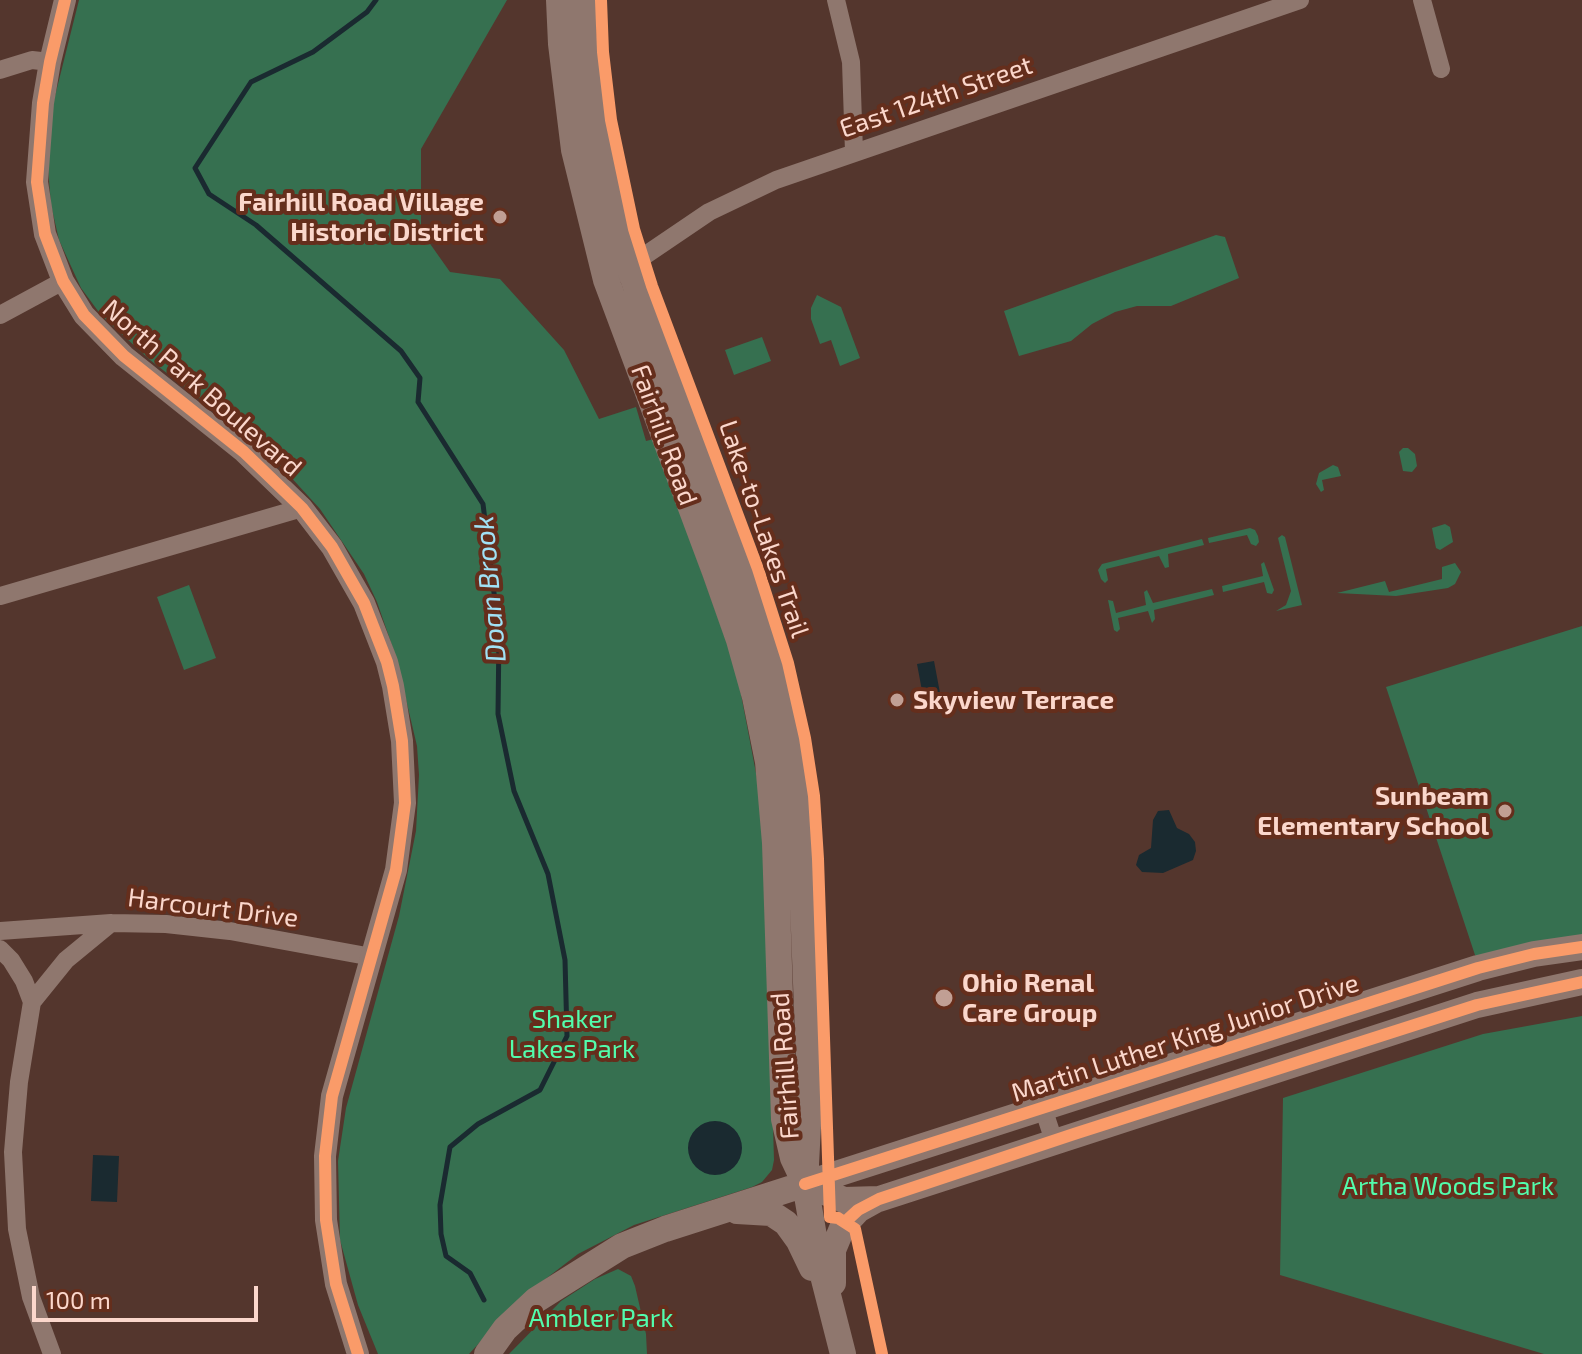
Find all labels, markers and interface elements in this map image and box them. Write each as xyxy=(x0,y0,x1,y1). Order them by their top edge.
street label: East 124th Street xyxy=(836,49,1036,145)
place label: Fairhill Road Village Historic District xyxy=(238,186,484,248)
marker: Fairhill Road Village Historic District xyxy=(491,208,509,226)
street label: North Park Boulevard xyxy=(96,293,308,483)
street label: Fairhill Road xyxy=(624,360,704,510)
street label: Lake-to-Lakes Trail xyxy=(712,416,816,642)
water label: Doan Brook xyxy=(467,514,513,664)
place label: Skyview Terrace xyxy=(913,684,1114,716)
marker: Skyview Terrace xyxy=(888,691,906,709)
place label: Sunbeam Elementary School xyxy=(1257,780,1489,842)
marker: Sunbeam Elementary School xyxy=(1496,802,1514,820)
street label: Harcourt Drive xyxy=(126,882,300,934)
place label: Ohio Renal Care Group xyxy=(962,967,1097,1028)
street label: Martin Luther King Junior Drive xyxy=(1007,967,1363,1109)
marker: Ohio Renal Care Group xyxy=(933,987,955,1009)
street label: Fairhill Road xyxy=(764,991,806,1141)
park label: Shaker Lakes Park xyxy=(509,1003,635,1064)
park label: Artha Woods Park xyxy=(1342,1170,1554,1202)
scale bar xyxy=(36,1270,262,1320)
text: 100 m xyxy=(46,1285,111,1314)
park label: Ambler Park xyxy=(529,1302,673,1334)

